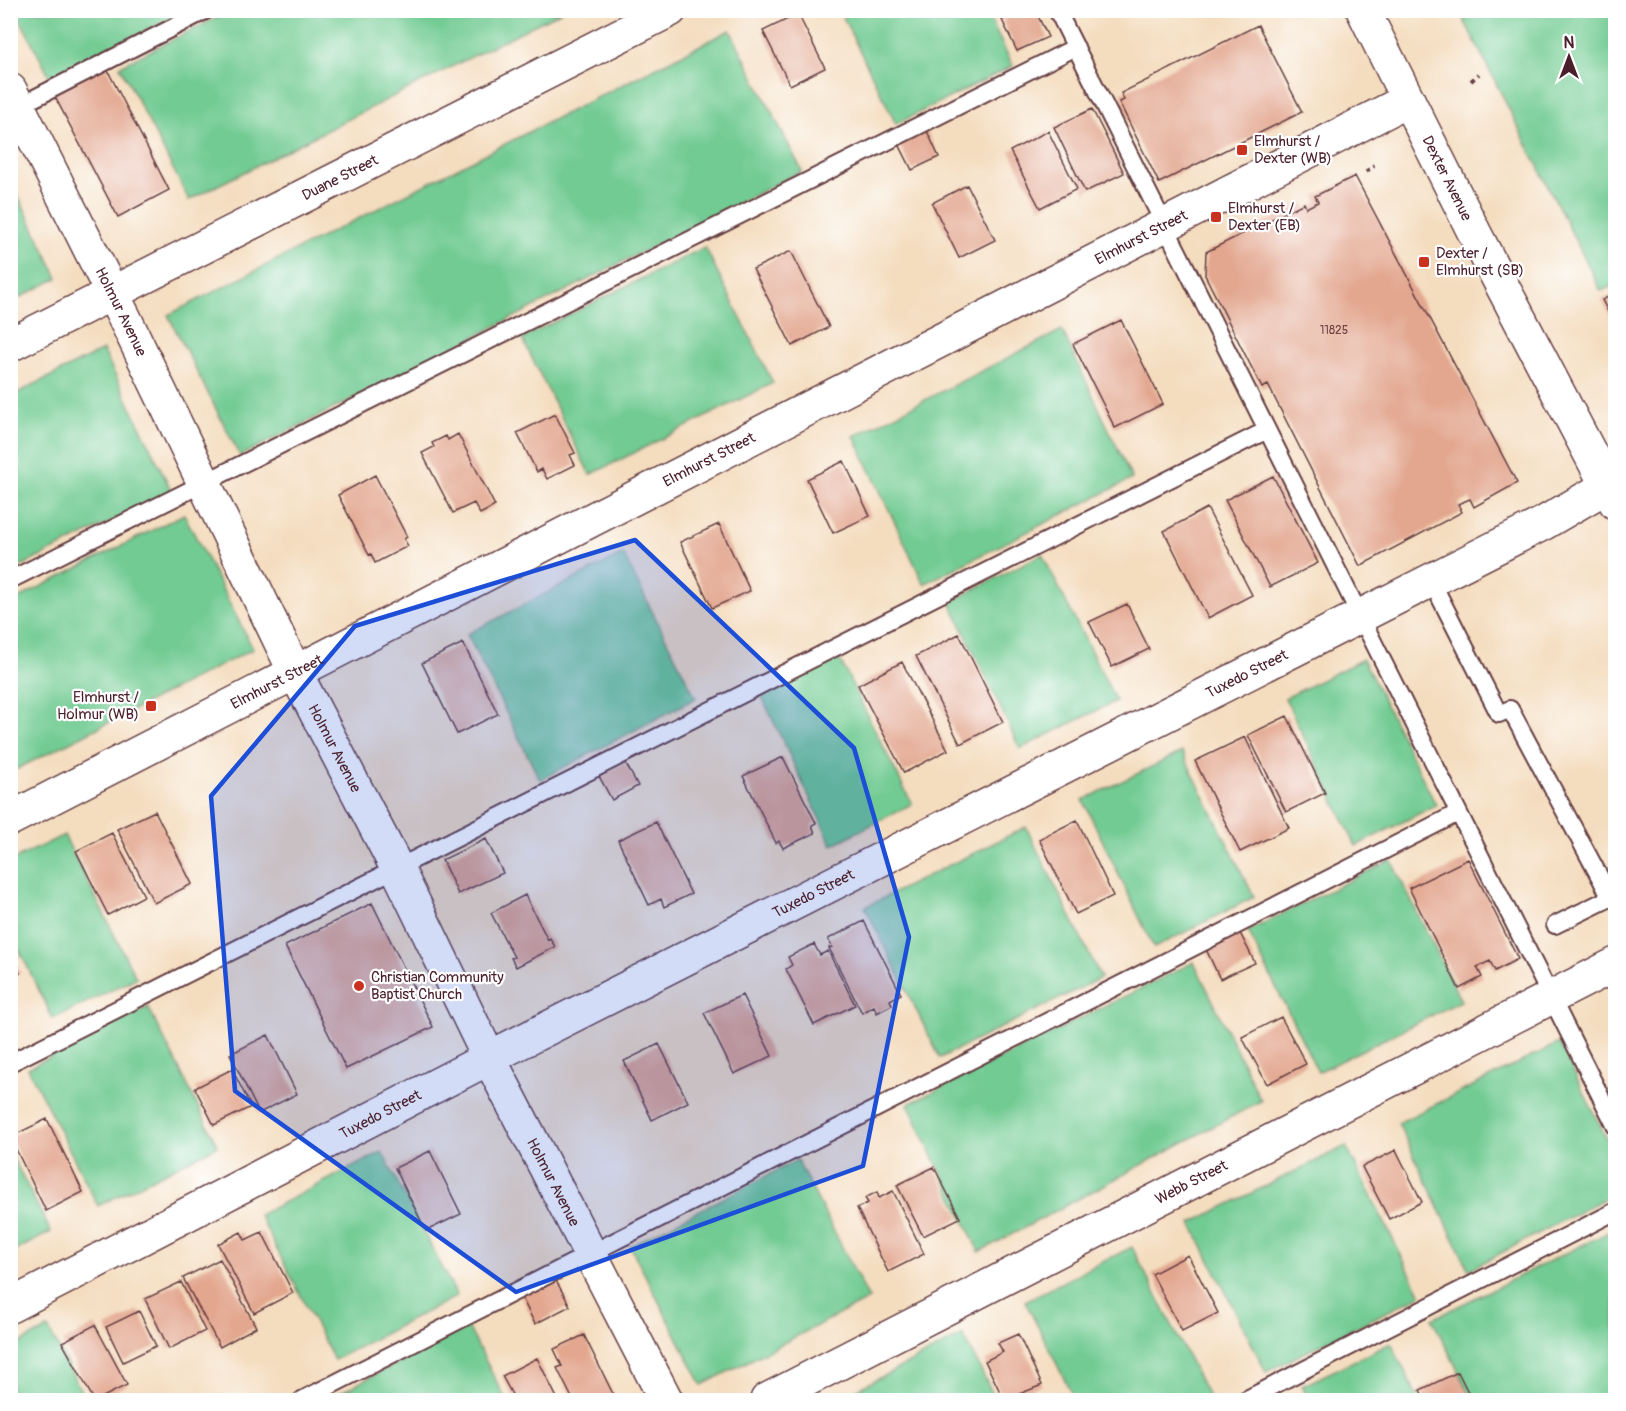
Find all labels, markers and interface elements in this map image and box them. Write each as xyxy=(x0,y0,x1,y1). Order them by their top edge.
north arrow xyxy=(1539,27,1599,87)
text: N xyxy=(1564,33,1575,53)
place label: Elmhurst / Dexter (WB) xyxy=(1254,132,1332,168)
street label: Dexter Avenue xyxy=(1417,133,1476,225)
marker: Elmhurst / Dexter (WB) xyxy=(1235,143,1249,157)
street label: Duane Street xyxy=(299,150,382,205)
place label: Elmhurst / Dexter (EB) xyxy=(1228,199,1301,235)
street label: Elmhurst Street xyxy=(1092,206,1192,269)
marker: Elmhurst / Dexter (EB) xyxy=(1209,210,1223,224)
place label: Dexter / Elmhurst (SB) xyxy=(1436,244,1524,280)
marker: Dexter / Elmhurst (SB) xyxy=(1417,255,1431,269)
street label: Holmur Avenue xyxy=(91,264,151,360)
house number: 11825 xyxy=(1320,323,1348,338)
street label: Elmhurst Street xyxy=(660,428,759,492)
street label: Tuxedo Street xyxy=(1203,645,1292,703)
street label: Elmhurst Street xyxy=(228,650,327,714)
place label: Elmhurst / Holmur (WB) xyxy=(57,688,139,724)
marker: Elmhurst / Holmur (WB) xyxy=(144,699,158,713)
street label: Holmur Avenue xyxy=(303,701,365,796)
street label: Tuxedo Street xyxy=(769,865,859,923)
place label: Christian Community Baptist Church xyxy=(371,968,504,1004)
marker: Christian Community Baptist Church xyxy=(352,979,366,993)
street label: Tuxedo Street xyxy=(336,1085,425,1144)
street label: Holmur Avenue xyxy=(522,1135,584,1230)
street label: Webb Street xyxy=(1152,1156,1232,1209)

